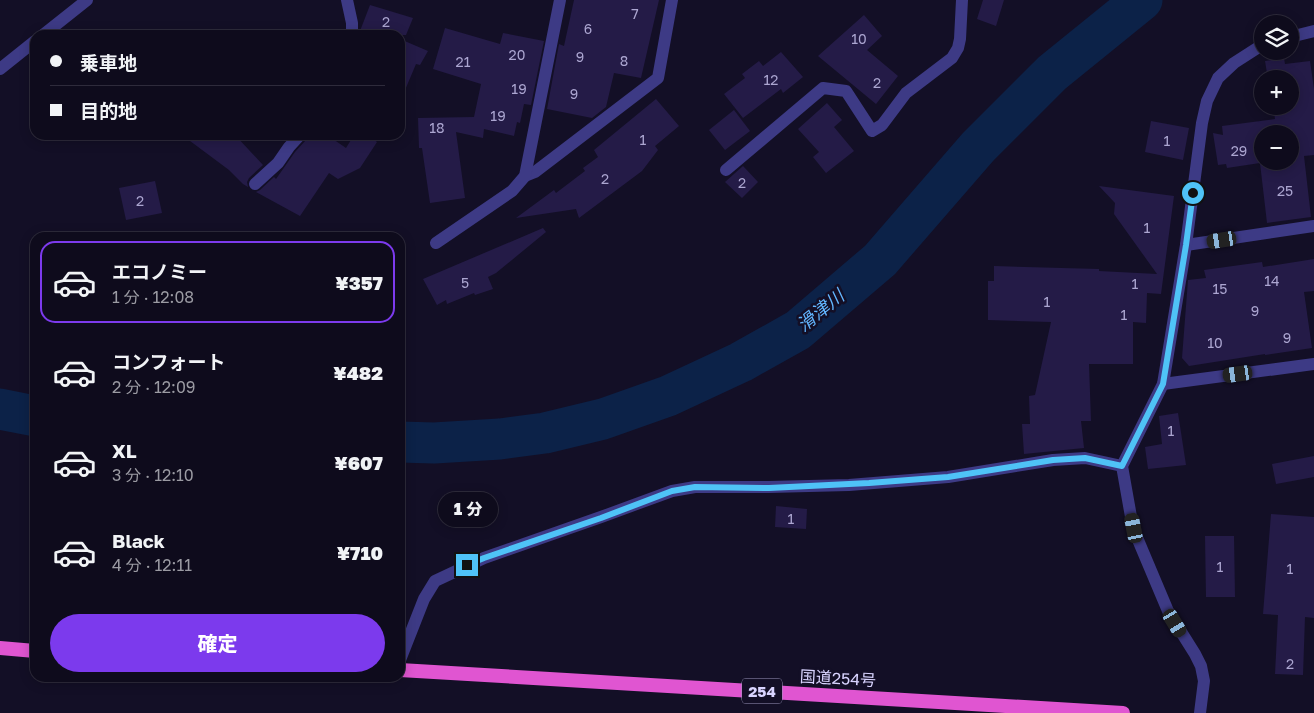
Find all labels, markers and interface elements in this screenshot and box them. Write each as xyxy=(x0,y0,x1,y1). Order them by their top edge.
house number: 7 xyxy=(631,5,639,22)
house number: 2 xyxy=(382,13,390,30)
map controls xyxy=(1254,15,1299,170)
button: layers xyxy=(1254,15,1299,60)
house number: 6 xyxy=(584,20,592,37)
house number: 10 xyxy=(851,30,867,47)
house number: 20 xyxy=(509,46,525,63)
house number: 9 xyxy=(576,48,584,65)
text: 乗車地 xyxy=(80,51,137,74)
house number: 8 xyxy=(620,52,628,69)
house number: 21 xyxy=(456,53,471,70)
button: + xyxy=(1254,70,1299,115)
house number: 12 xyxy=(764,71,778,88)
house number: 2 xyxy=(873,74,881,91)
house number: 19 xyxy=(511,80,527,97)
house number: 9 xyxy=(570,85,578,102)
text: 目的地 xyxy=(80,99,137,122)
house number: 19 xyxy=(490,107,506,124)
house number: 18 xyxy=(429,119,445,136)
button: − xyxy=(1254,125,1299,170)
house number: 1 xyxy=(640,131,647,148)
house number: 1 xyxy=(1164,132,1171,149)
house number: 29 xyxy=(1231,142,1247,159)
house number: 2 xyxy=(601,170,609,187)
house number: 2 xyxy=(738,174,746,191)
route start xyxy=(1182,182,1204,204)
house number: 25 xyxy=(1277,182,1293,199)
house number: 2 xyxy=(136,192,144,209)
house number: 1 xyxy=(1144,219,1151,236)
car xyxy=(1206,230,1237,250)
icon: car xyxy=(52,260,97,305)
text: エコノミー xyxy=(112,260,207,283)
text: ¥357 xyxy=(335,271,383,294)
house number: 14 xyxy=(1264,272,1280,289)
house number: 5 xyxy=(461,274,469,291)
house number: 1 xyxy=(1132,275,1139,292)
house number: 15 xyxy=(1213,280,1227,297)
water label: 滑津川 xyxy=(792,283,849,336)
text: 1 分 · 12:08 xyxy=(112,287,194,307)
house number: 1 xyxy=(1044,293,1051,310)
house number: 9 xyxy=(1251,302,1259,319)
house number: 1 xyxy=(1121,306,1128,323)
house number: 9 xyxy=(1283,329,1291,346)
house number: 10 xyxy=(1207,334,1223,351)
icon: car xyxy=(52,350,97,395)
text: コンフォート xyxy=(112,350,225,373)
text: ¥482 xyxy=(333,361,383,384)
car xyxy=(1222,364,1253,384)
text: 2 分 · 12:09 xyxy=(112,377,196,397)
house number: 1 xyxy=(1168,422,1175,439)
text: XL xyxy=(112,439,137,462)
icon: car xyxy=(52,440,97,485)
text: ¥607 xyxy=(334,451,383,474)
text: 3 分 · 12:10 xyxy=(112,465,194,485)
callout: 1 分 xyxy=(437,492,497,528)
text: 1 分 xyxy=(454,499,482,519)
house number: 1 xyxy=(788,510,795,527)
car xyxy=(1123,512,1144,544)
text: Black xyxy=(112,529,165,552)
icon: car xyxy=(52,530,97,575)
text: ¥710 xyxy=(337,541,383,564)
route end xyxy=(456,554,478,576)
text: 4 分 · 12:11 xyxy=(112,555,192,575)
house number: 1 xyxy=(1217,558,1224,575)
house number: 1 xyxy=(1287,560,1294,577)
car xyxy=(1160,606,1189,640)
button: 確定 xyxy=(50,614,385,672)
house number: 2 xyxy=(1286,655,1294,672)
street label: 国道254号 xyxy=(799,666,877,690)
road number: 254 xyxy=(742,678,782,704)

